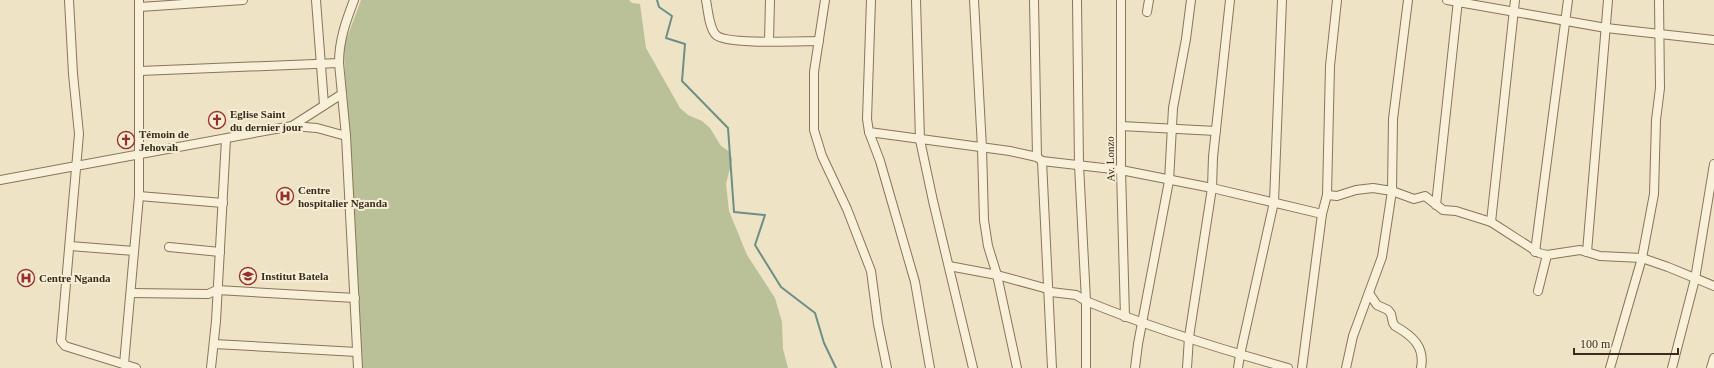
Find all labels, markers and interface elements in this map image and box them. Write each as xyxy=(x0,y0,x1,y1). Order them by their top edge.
place label: Eglise Saint du dernier jour xyxy=(230,108,303,133)
church icon: Eglise Saint du dernier jour xyxy=(207,110,227,130)
place label: Témoin de Jehovah xyxy=(139,128,189,153)
church icon: Témoin de Jehovah xyxy=(116,130,136,150)
street label: Av. Lonzo xyxy=(1104,136,1116,182)
place label: Centre hospitalier Nganda xyxy=(298,184,388,209)
hospital icon: Centre hospitalier Nganda xyxy=(275,186,295,206)
school or university icon: Institut Batela xyxy=(238,266,258,286)
hospital icon: Centre Nganda xyxy=(16,268,36,288)
place label: Institut Batela xyxy=(261,270,329,282)
place label: Centre Nganda xyxy=(39,272,111,284)
scale bar xyxy=(1574,330,1678,356)
text: 100 m xyxy=(1580,337,1611,351)

